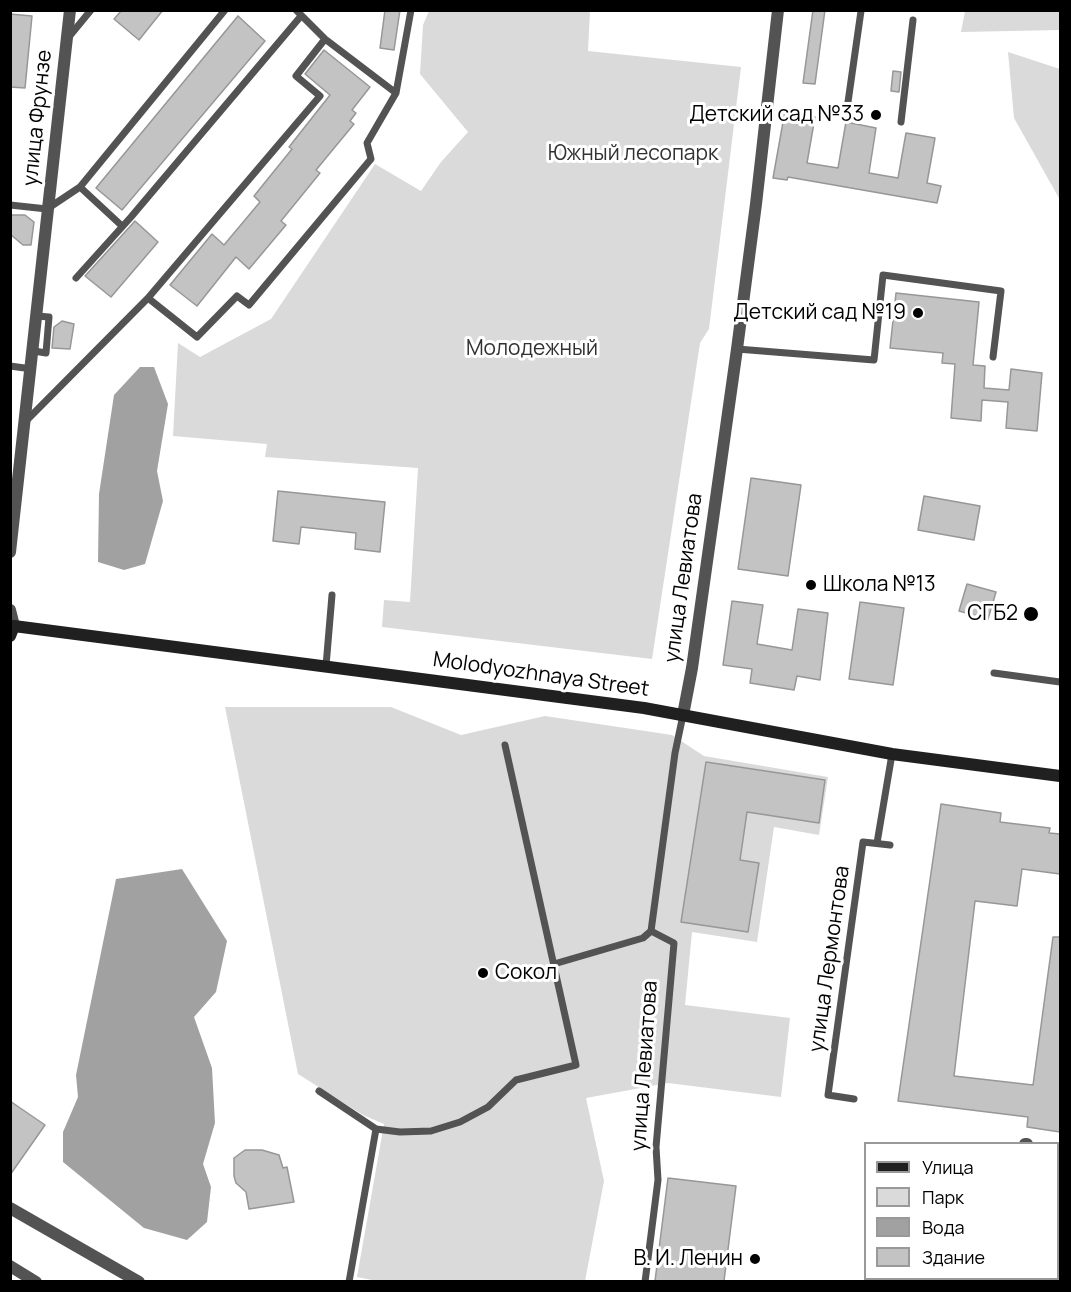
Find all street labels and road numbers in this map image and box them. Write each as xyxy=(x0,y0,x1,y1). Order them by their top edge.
street label: улица Фрунзе xyxy=(18,49,58,187)
street label: улица Левиатова xyxy=(660,492,708,664)
street label: Molodyozhnaya Street xyxy=(431,647,651,703)
street label: улица Лермонтова xyxy=(804,864,856,1054)
street label: улица Левиатова xyxy=(626,980,664,1152)

